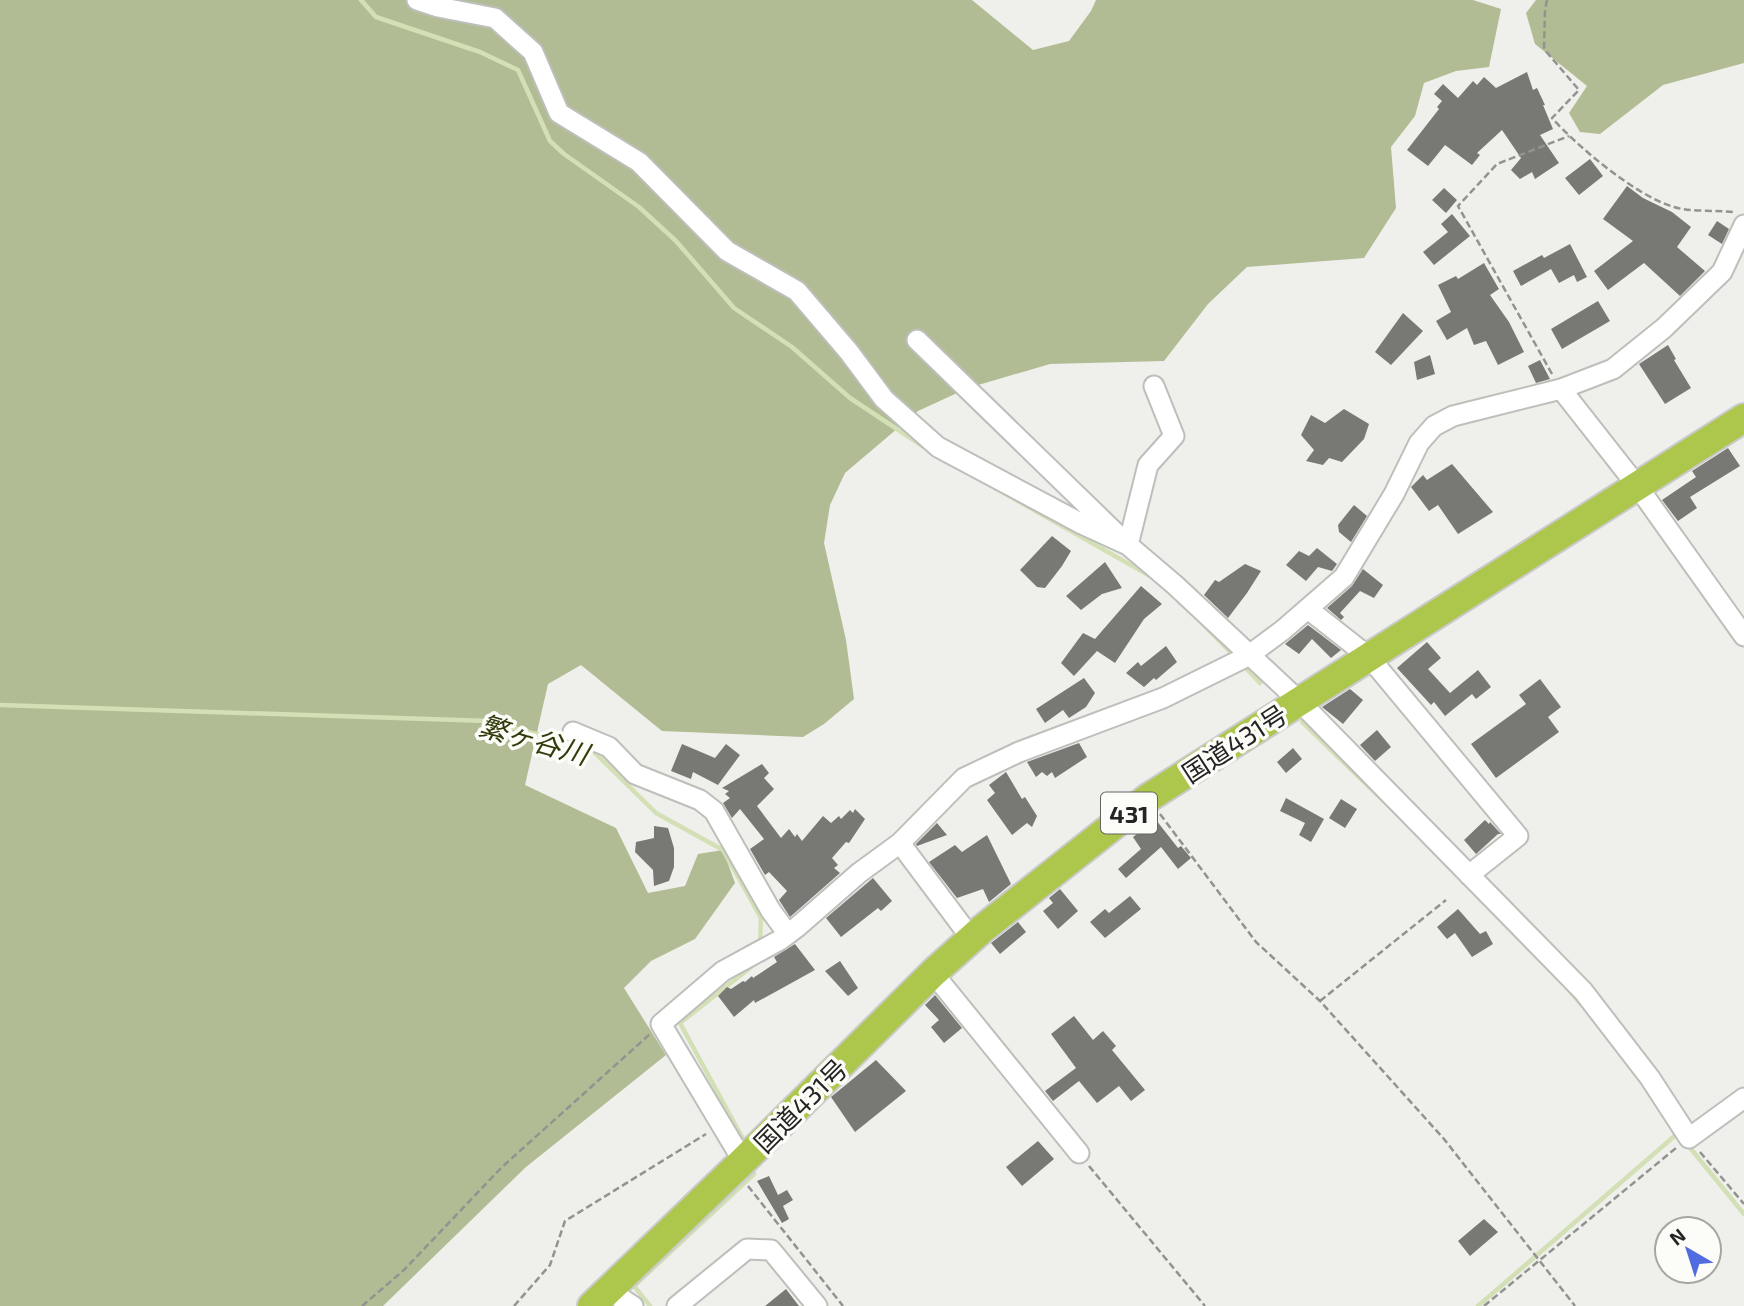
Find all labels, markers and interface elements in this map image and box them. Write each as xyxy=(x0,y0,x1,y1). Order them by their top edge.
street label: 国道431号 xyxy=(1176,698,1292,788)
water label: 繁ヶ谷川 xyxy=(475,707,595,772)
road number: 431 xyxy=(1101,792,1157,834)
street label: 国道431号 xyxy=(747,1052,853,1158)
north arrow xyxy=(1653,1215,1723,1285)
text: N xyxy=(1664,1223,1690,1250)

